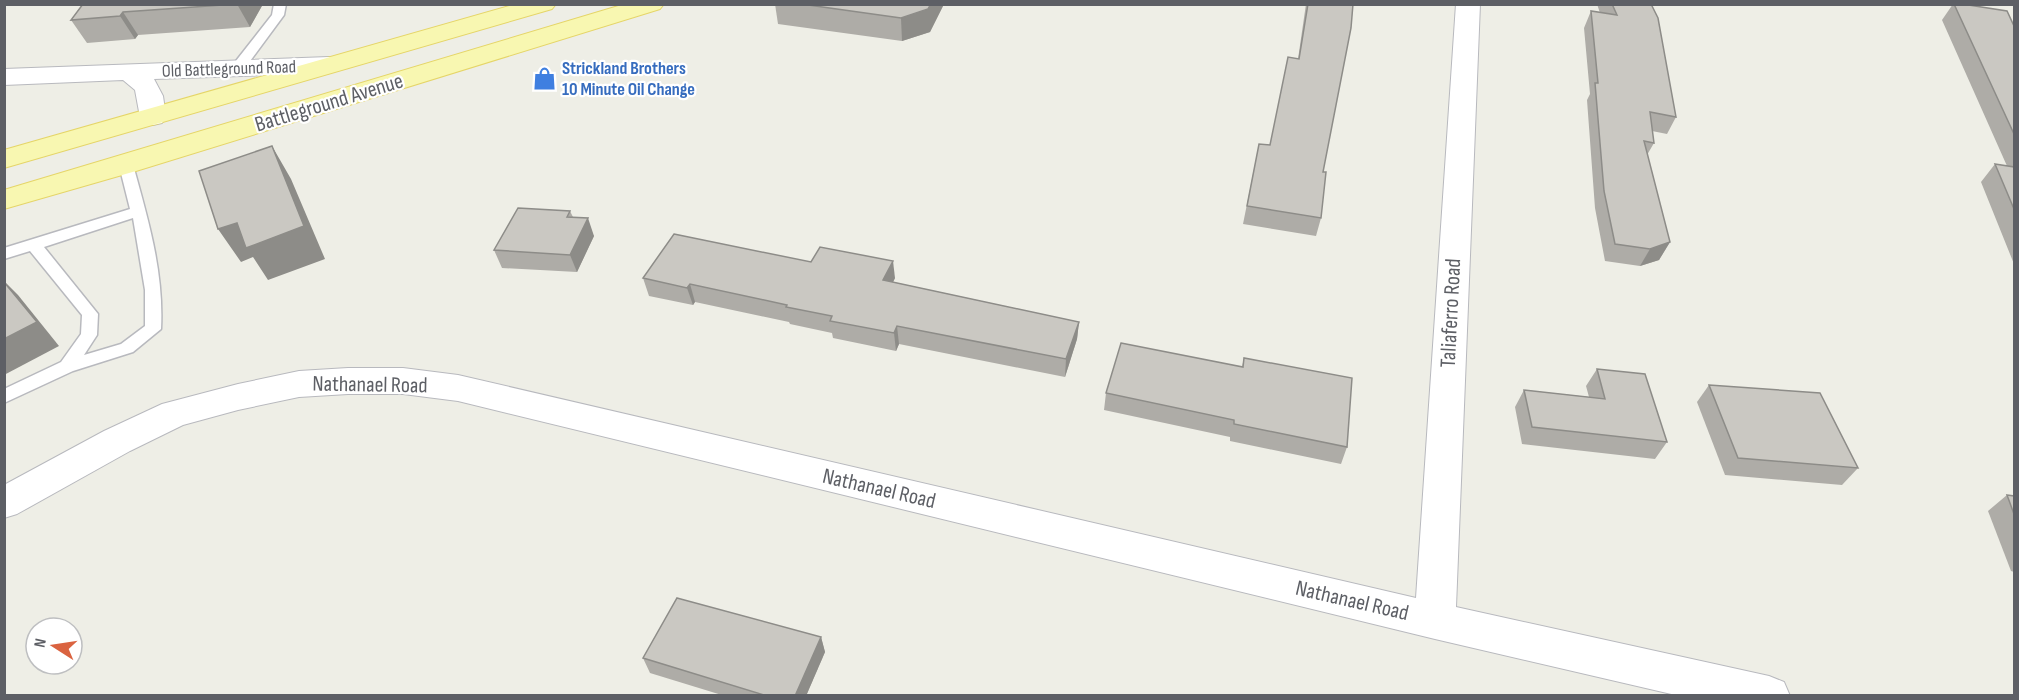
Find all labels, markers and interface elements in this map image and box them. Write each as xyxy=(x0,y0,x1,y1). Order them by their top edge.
street label: Old Battleground Road xyxy=(162,56,296,82)
place label: Strickland Brothers 10 Minute Oil Change xyxy=(562,58,695,100)
shop icon: Strickland Brothers 10 Minute Oil Change xyxy=(531,65,557,91)
street label: Battleground Avenue xyxy=(252,68,406,138)
street label: Taliaferro Road xyxy=(1435,258,1467,368)
street label: Nathanael Road xyxy=(312,370,428,400)
street label: Nathanael Road xyxy=(820,463,938,515)
street label: Nathanael Road xyxy=(1293,575,1411,627)
north arrow xyxy=(24,616,84,676)
text: N xyxy=(31,637,51,649)

